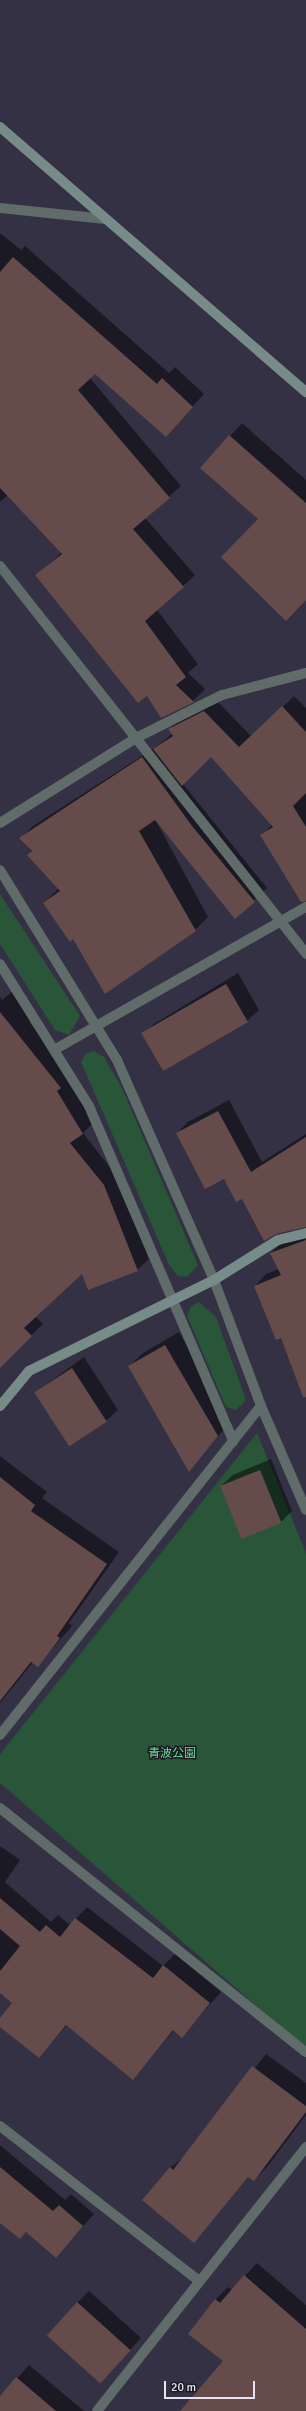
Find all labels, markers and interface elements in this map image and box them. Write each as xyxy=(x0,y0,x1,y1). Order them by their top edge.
park label: 青波公園 xyxy=(148,1747,196,1761)
scale bar xyxy=(166,2373,257,2399)
text: 20 m xyxy=(171,2380,196,2395)

